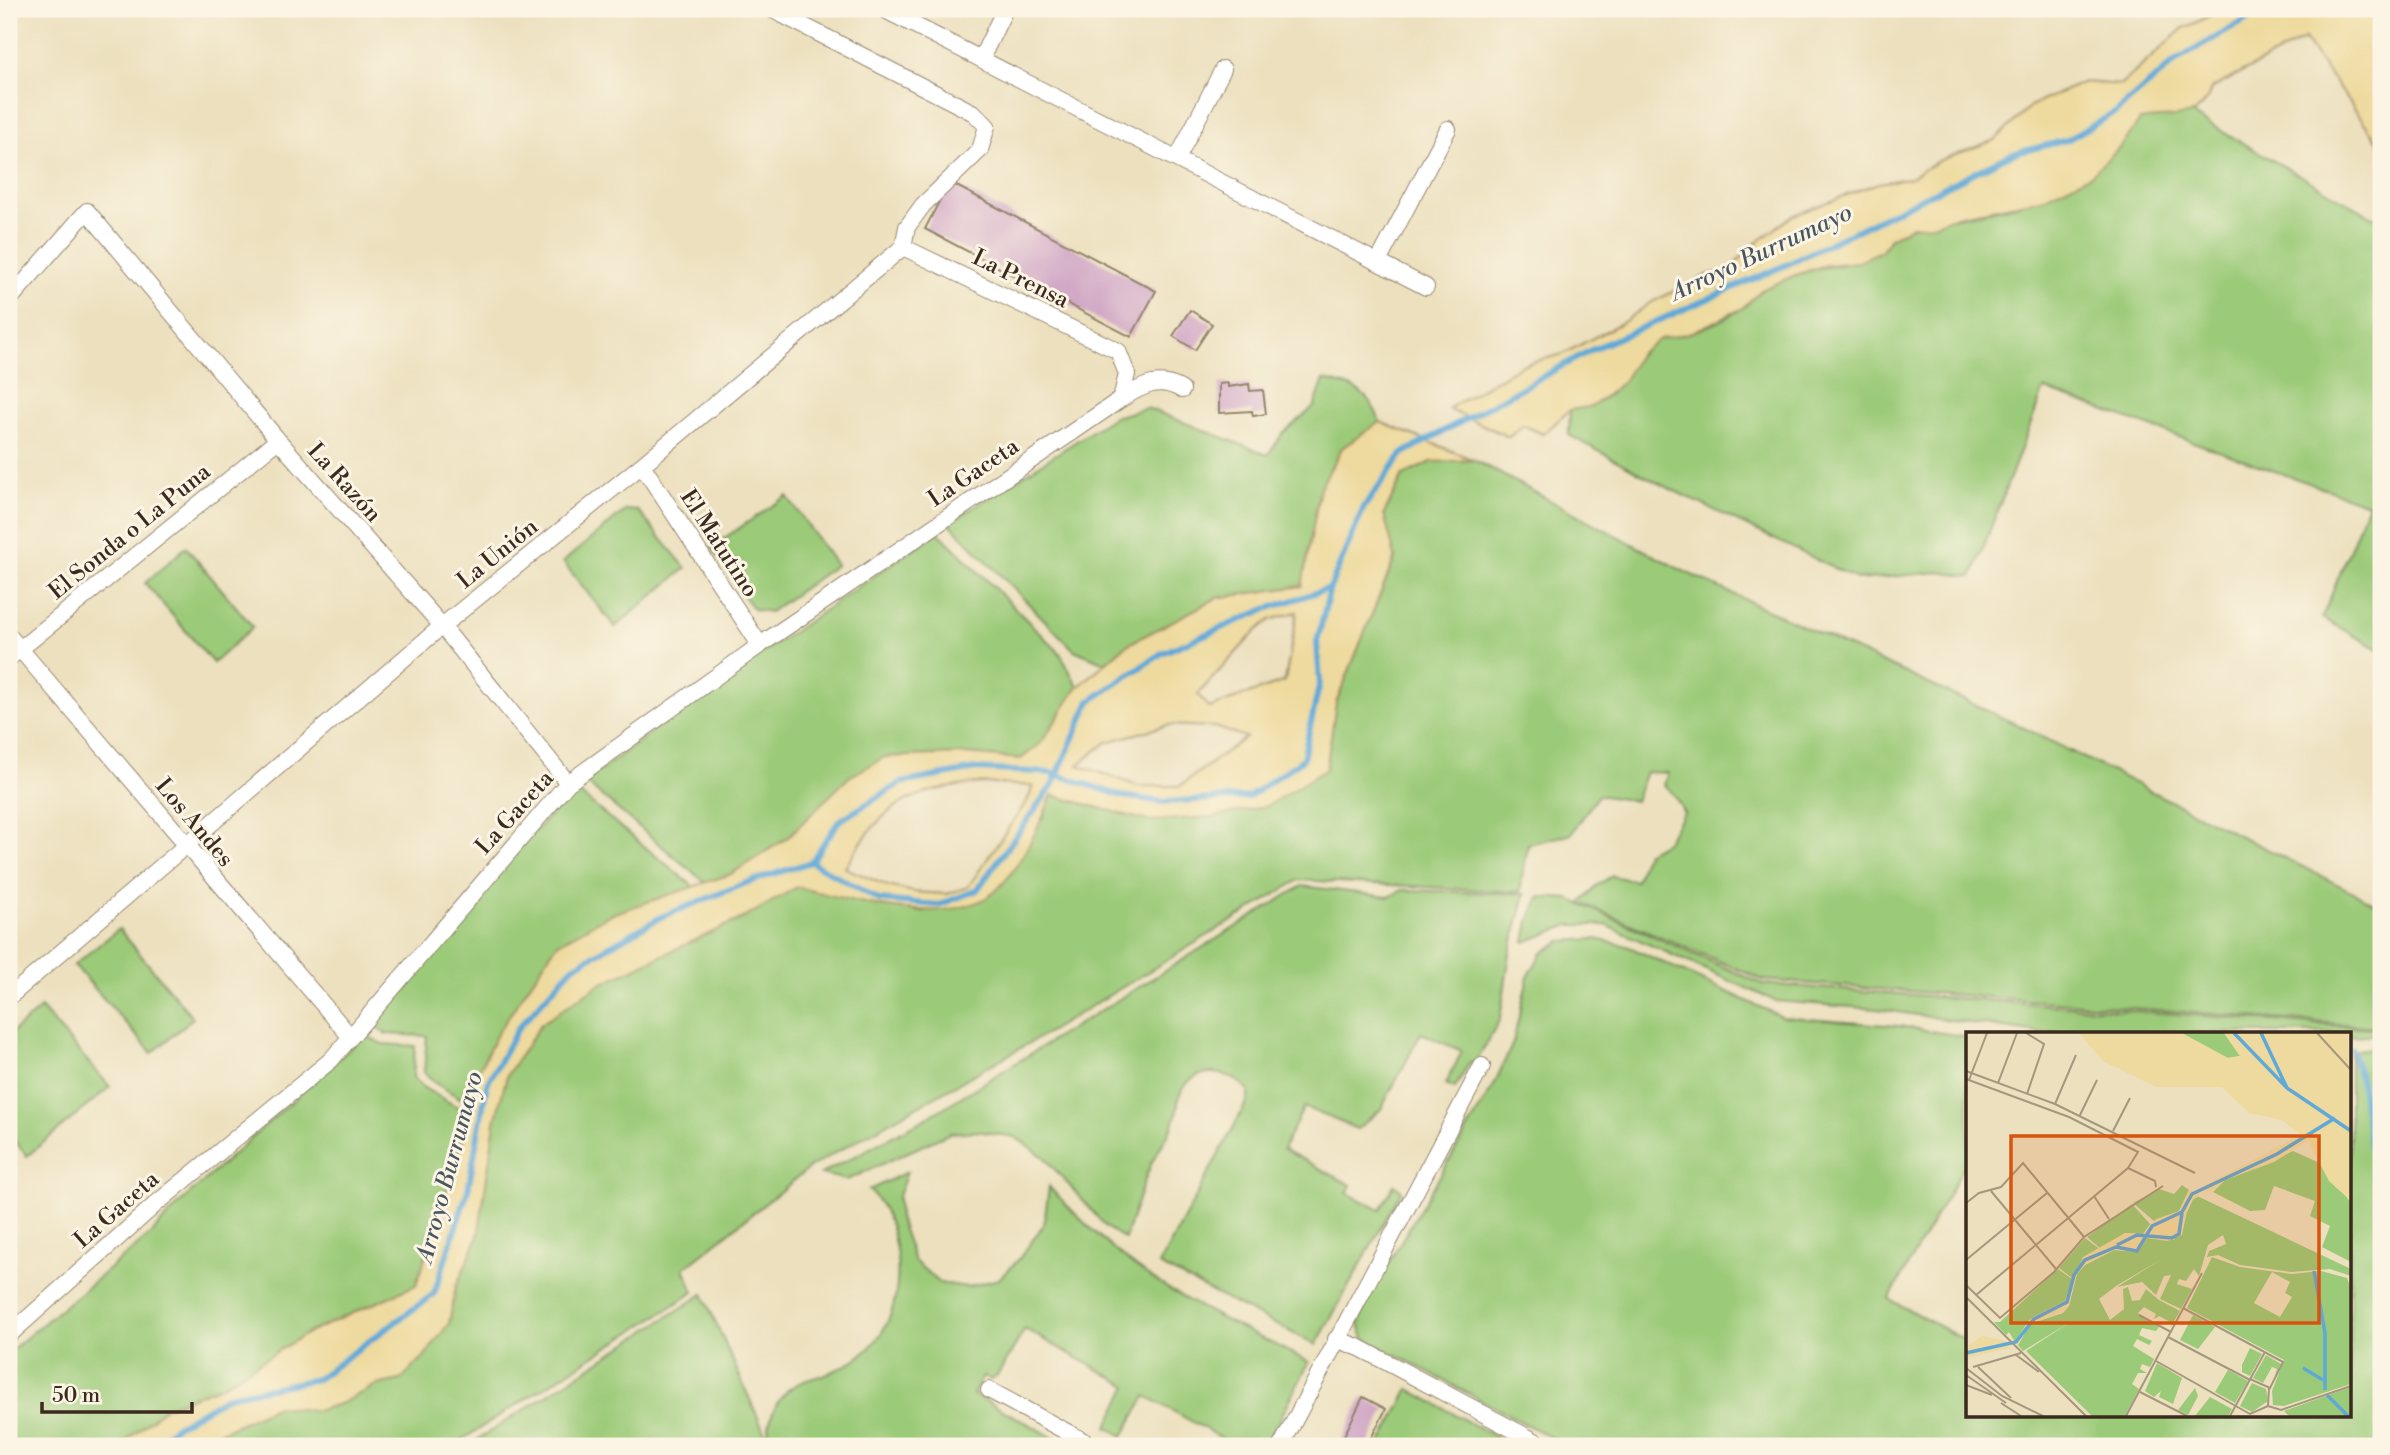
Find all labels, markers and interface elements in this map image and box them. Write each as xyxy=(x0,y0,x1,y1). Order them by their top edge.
water label: Arroyo Burrumayo xyxy=(1663,198,1857,309)
street label: La Prensa xyxy=(968,243,1074,314)
street label: La Gaceta xyxy=(923,432,1025,513)
street label: La Razón xyxy=(301,437,387,528)
street label: El Sonda o La Puna xyxy=(43,458,217,606)
street label: El Matutino xyxy=(674,484,764,603)
street label: La Unión xyxy=(452,513,544,595)
street label: La Gaceta xyxy=(470,765,560,861)
street label: Los Andes xyxy=(149,773,239,873)
inset map xyxy=(1966,1032,2352,1416)
water label: Arroyo Burrumayo xyxy=(409,1068,490,1269)
street label: La Gaceta xyxy=(68,1165,165,1254)
scale bar xyxy=(42,1371,192,1415)
text: 50 m xyxy=(52,1383,100,1409)

